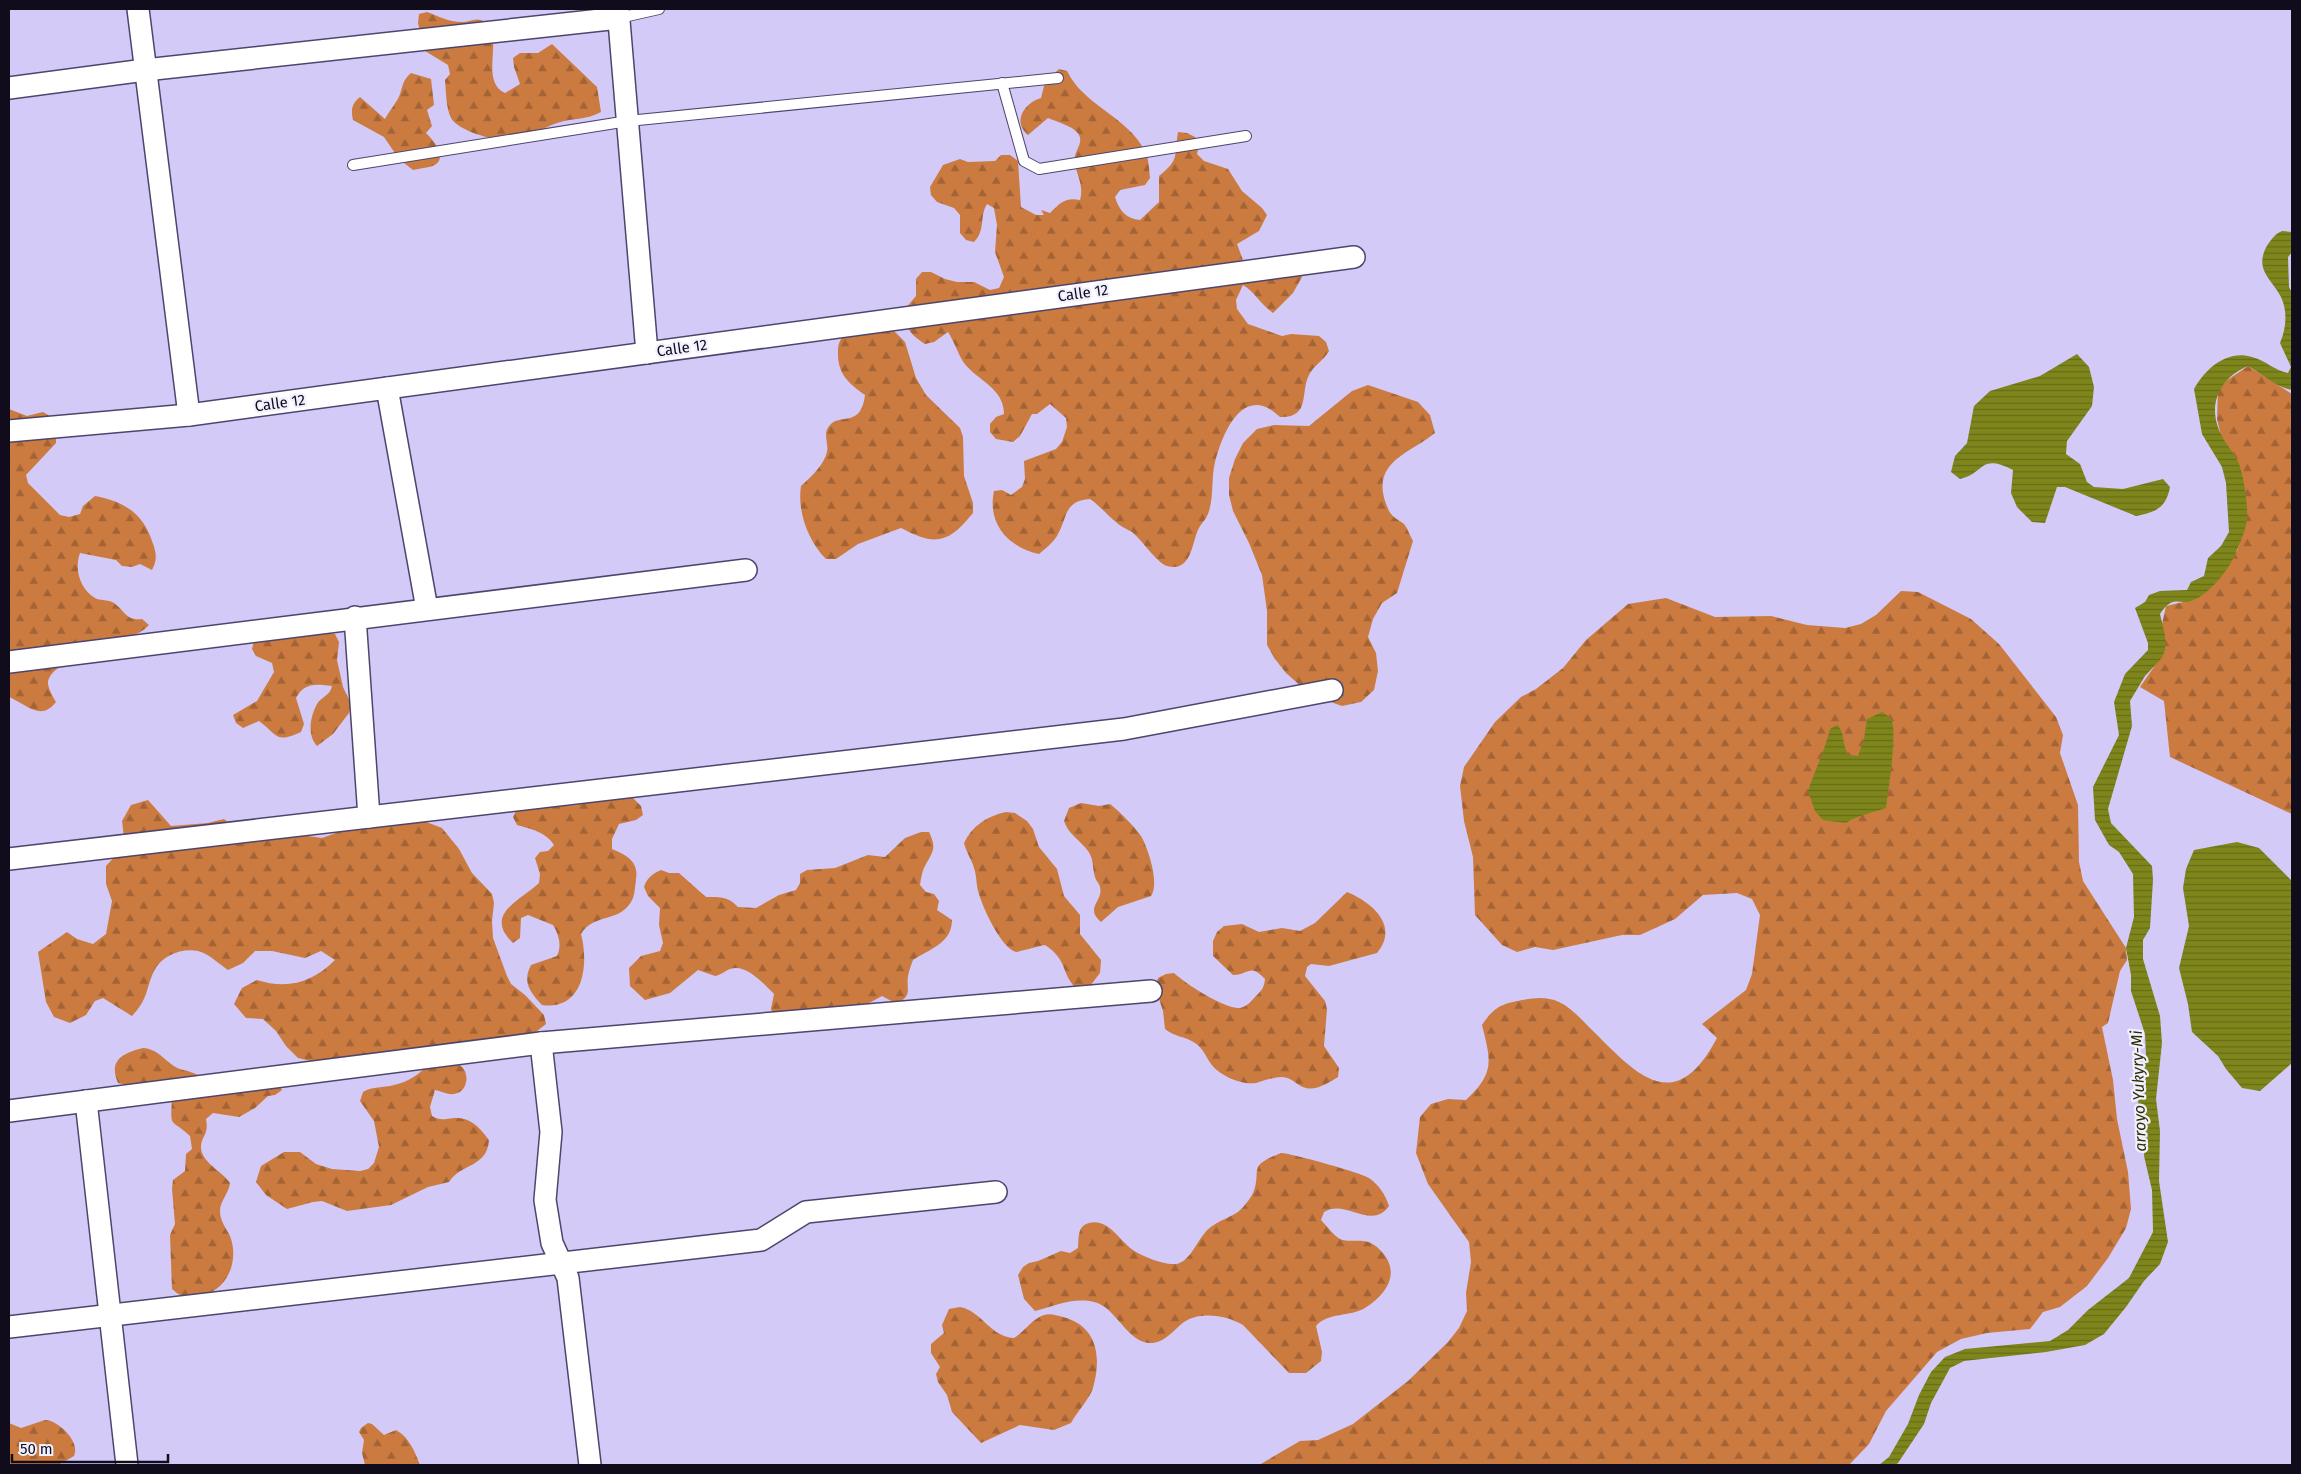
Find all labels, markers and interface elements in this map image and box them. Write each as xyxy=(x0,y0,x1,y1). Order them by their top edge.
street label: Calle 12 xyxy=(1056,281,1110,305)
street label: Calle 12 xyxy=(655,336,709,360)
street label: Calle 12 xyxy=(253,391,307,415)
water label: arroyo Yukyry-Mi xyxy=(2127,1029,2150,1152)
scale bar xyxy=(12,1432,169,1464)
text: 50 m xyxy=(20,1440,53,1458)

